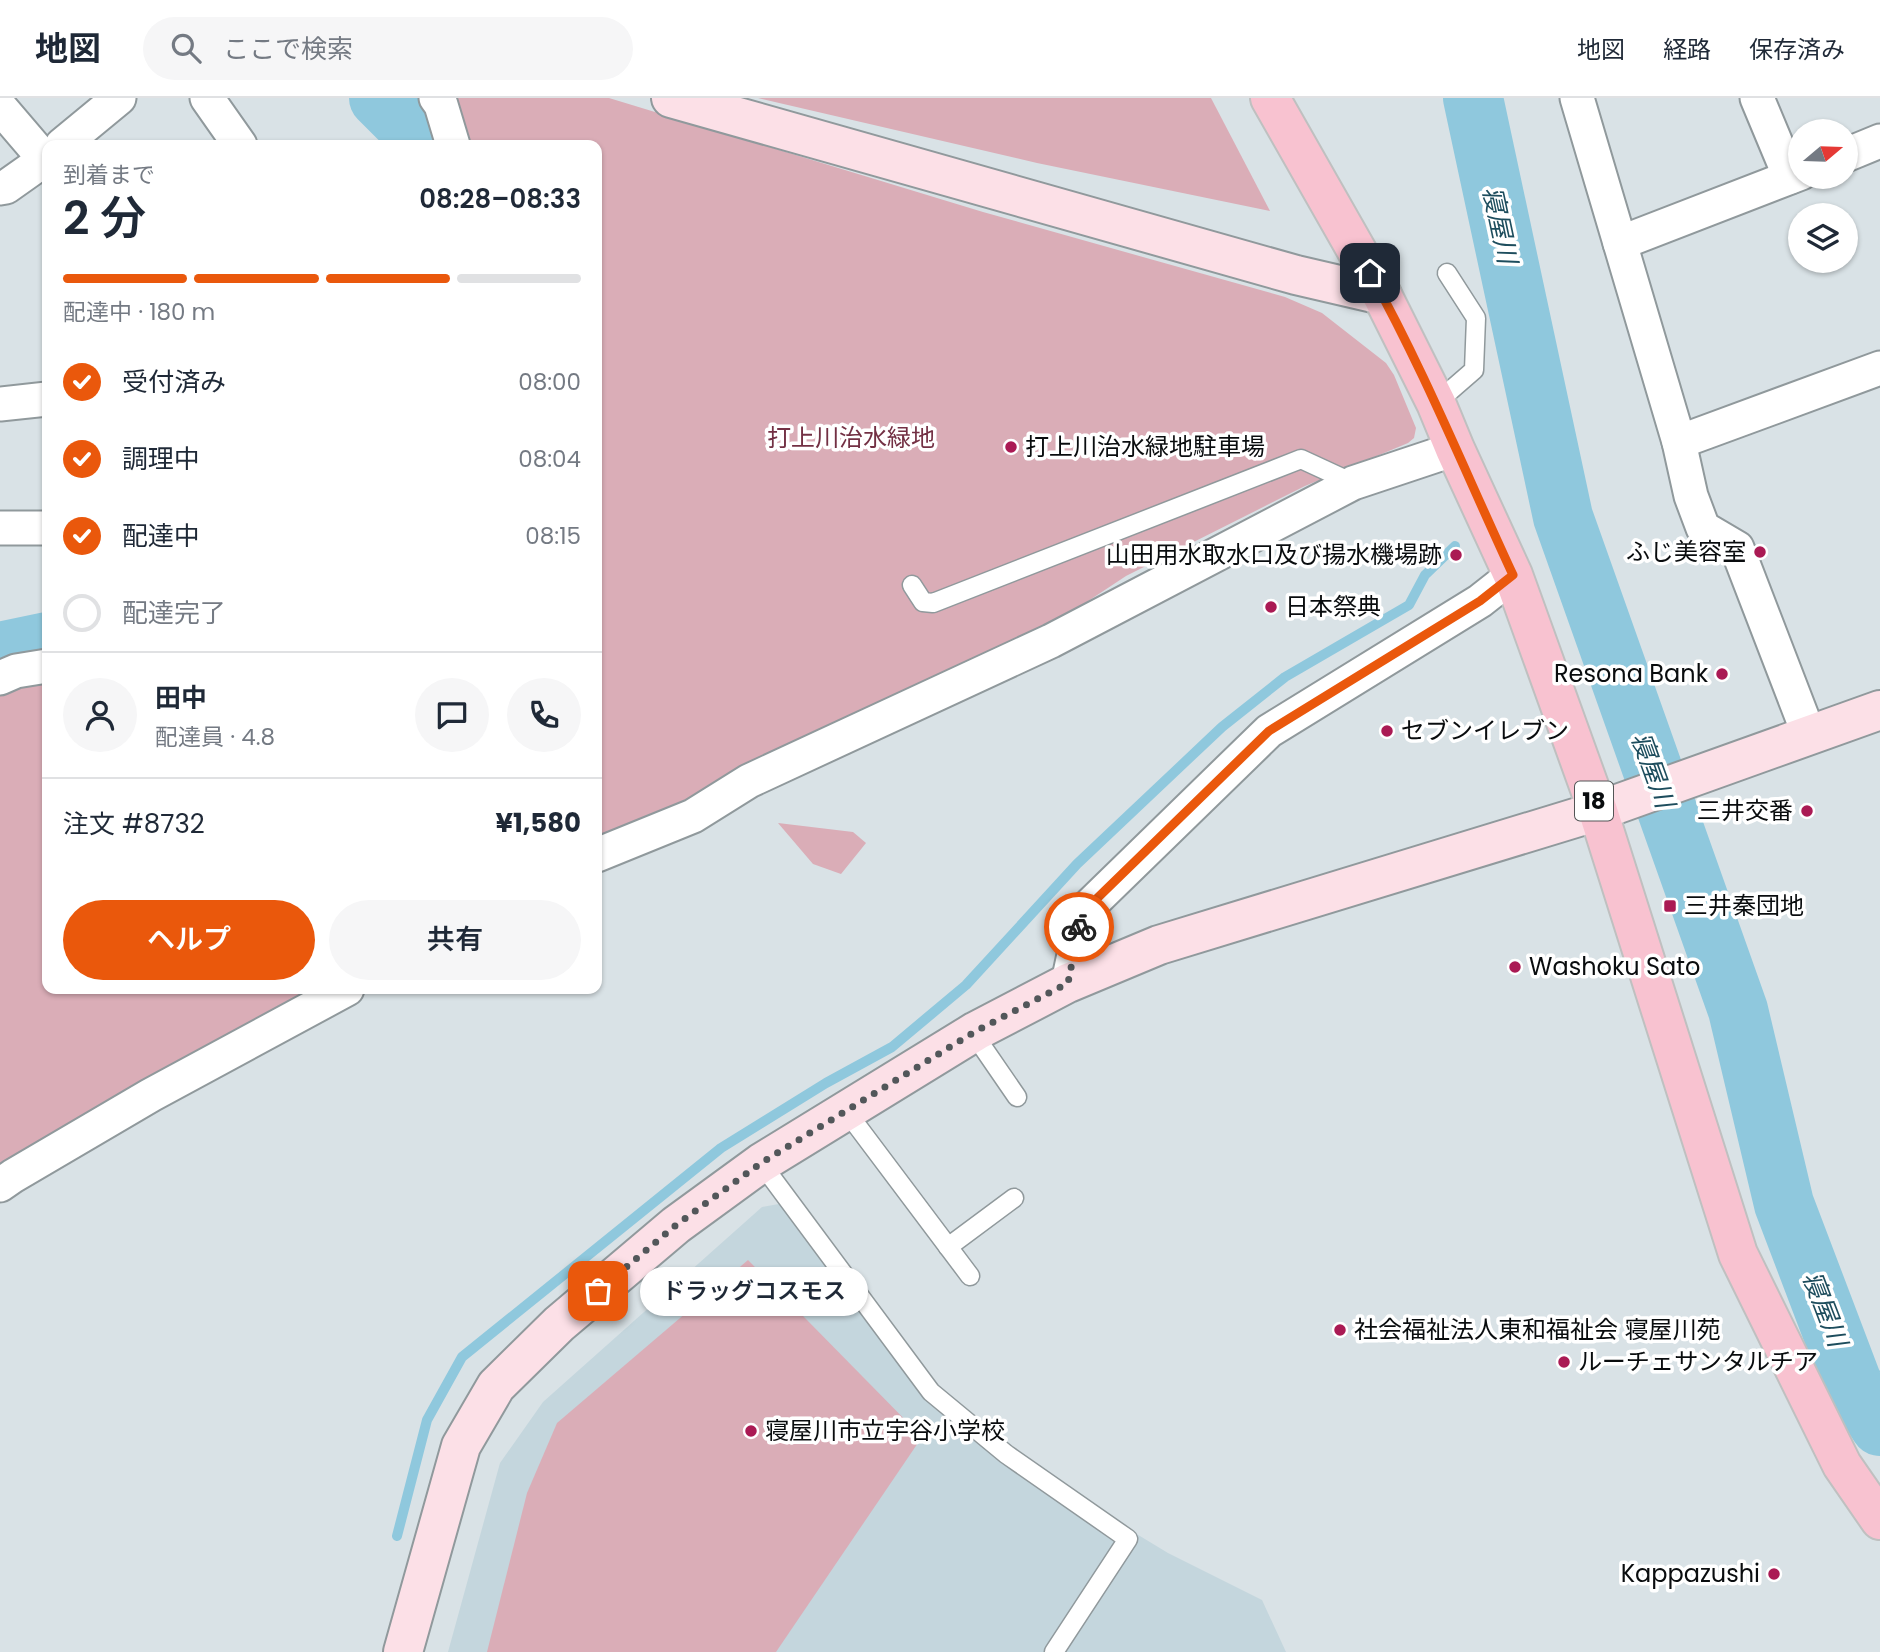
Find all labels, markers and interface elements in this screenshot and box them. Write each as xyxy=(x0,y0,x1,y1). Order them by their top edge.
search box xyxy=(143,17,633,80)
text: 地図 xyxy=(35,25,101,72)
icon: search xyxy=(167,29,205,67)
text: ここで検索 xyxy=(223,31,353,67)
text: 地図 xyxy=(1577,33,1625,66)
text: 経路 xyxy=(1663,33,1711,66)
text: 保存済み xyxy=(1749,33,1845,66)
north arrow xyxy=(1788,119,1858,189)
map controls xyxy=(1788,119,1858,273)
text: 到着まで xyxy=(63,159,155,191)
text: 08:28–08:33 xyxy=(419,181,581,217)
water label: 寝屋川 xyxy=(1474,183,1526,270)
text: 2 分 xyxy=(63,186,146,250)
button: layers xyxy=(1788,203,1858,273)
pin xyxy=(1340,243,1400,303)
icon: home xyxy=(1351,254,1389,292)
text: 配達中 · 180 m xyxy=(63,296,215,328)
icon: check xyxy=(63,363,101,401)
text: 受付済み xyxy=(122,364,226,400)
text: 08:00 xyxy=(518,366,581,398)
park label: 打上川治水緑地 xyxy=(767,421,935,454)
place label: 打上川治水緑地駐車場 xyxy=(1025,430,1265,463)
marker: 打上川治水緑地駐車場 xyxy=(1003,439,1019,455)
icon: check xyxy=(63,440,101,478)
text: 調理中 xyxy=(122,441,200,477)
text: 08:04 xyxy=(518,443,581,475)
icon: check xyxy=(63,517,101,555)
text: 配達中 xyxy=(122,518,200,554)
text: 08:15 xyxy=(525,520,581,552)
place label: ふじ美容室 xyxy=(1626,535,1746,568)
place label: 山田用水取水口及び揚水機場跡 xyxy=(1106,538,1442,571)
marker: ふじ美容室 xyxy=(1752,544,1768,560)
marker: 山田用水取水口及び揚水機場跡 xyxy=(1448,547,1464,563)
place label: 日本祭典 xyxy=(1285,590,1381,623)
text: 配達完了 xyxy=(122,595,226,631)
marker: 日本祭典 xyxy=(1263,599,1279,615)
place label: Resona Bank xyxy=(1554,657,1709,690)
marker: Resona Bank xyxy=(1714,666,1730,682)
button: person xyxy=(63,678,137,752)
button: chat xyxy=(415,678,489,752)
button: phone xyxy=(507,678,581,752)
text: 田中 xyxy=(155,680,207,716)
place label: セブンイレブン xyxy=(1401,714,1569,747)
text: 配達員 · 4.8 xyxy=(155,721,275,753)
marker: セブンイレブン xyxy=(1379,723,1395,739)
water label: 寝屋川 xyxy=(1623,727,1684,816)
road number: 18 xyxy=(1575,782,1613,820)
place label: 三井交番 xyxy=(1697,794,1793,827)
marker: 三井交番 xyxy=(1799,803,1815,819)
text: ¥1,580 xyxy=(496,805,581,841)
text: 注文 #8732 xyxy=(63,806,205,842)
place label: 三井秦団地 xyxy=(1684,889,1804,922)
courier xyxy=(1044,892,1114,962)
marker: 三井秦団地 xyxy=(1662,898,1678,914)
button: ヘルプ xyxy=(63,900,315,980)
button: 共有 xyxy=(329,900,581,980)
icon: bike xyxy=(1060,908,1098,946)
place label: Washoku Sato xyxy=(1529,950,1700,983)
marker: Washoku Sato xyxy=(1507,959,1523,975)
pin xyxy=(568,1261,628,1321)
callout: ドラッグコスモス xyxy=(640,1266,868,1316)
water label: 寝屋川 xyxy=(1794,1266,1857,1355)
icon: bag xyxy=(579,1272,617,1310)
text: ドラッグコスモス xyxy=(662,1275,846,1307)
place label: 社会福祉法人東和福祉会 寝屋川苑 xyxy=(1354,1313,1720,1346)
marker: 社会福祉法人東和福祉会 寝屋川苑 xyxy=(1332,1322,1348,1338)
place label: ルーチェサンタルチア xyxy=(1578,1345,1818,1378)
marker: ルーチェサンタルチア xyxy=(1556,1354,1572,1370)
place label: 寝屋川市立宇谷小学校 xyxy=(765,1414,1005,1447)
marker: 寝屋川市立宇谷小学校 xyxy=(743,1423,759,1439)
place label: Kappazushi xyxy=(1621,1557,1760,1590)
marker: Kappazushi xyxy=(1766,1566,1782,1582)

